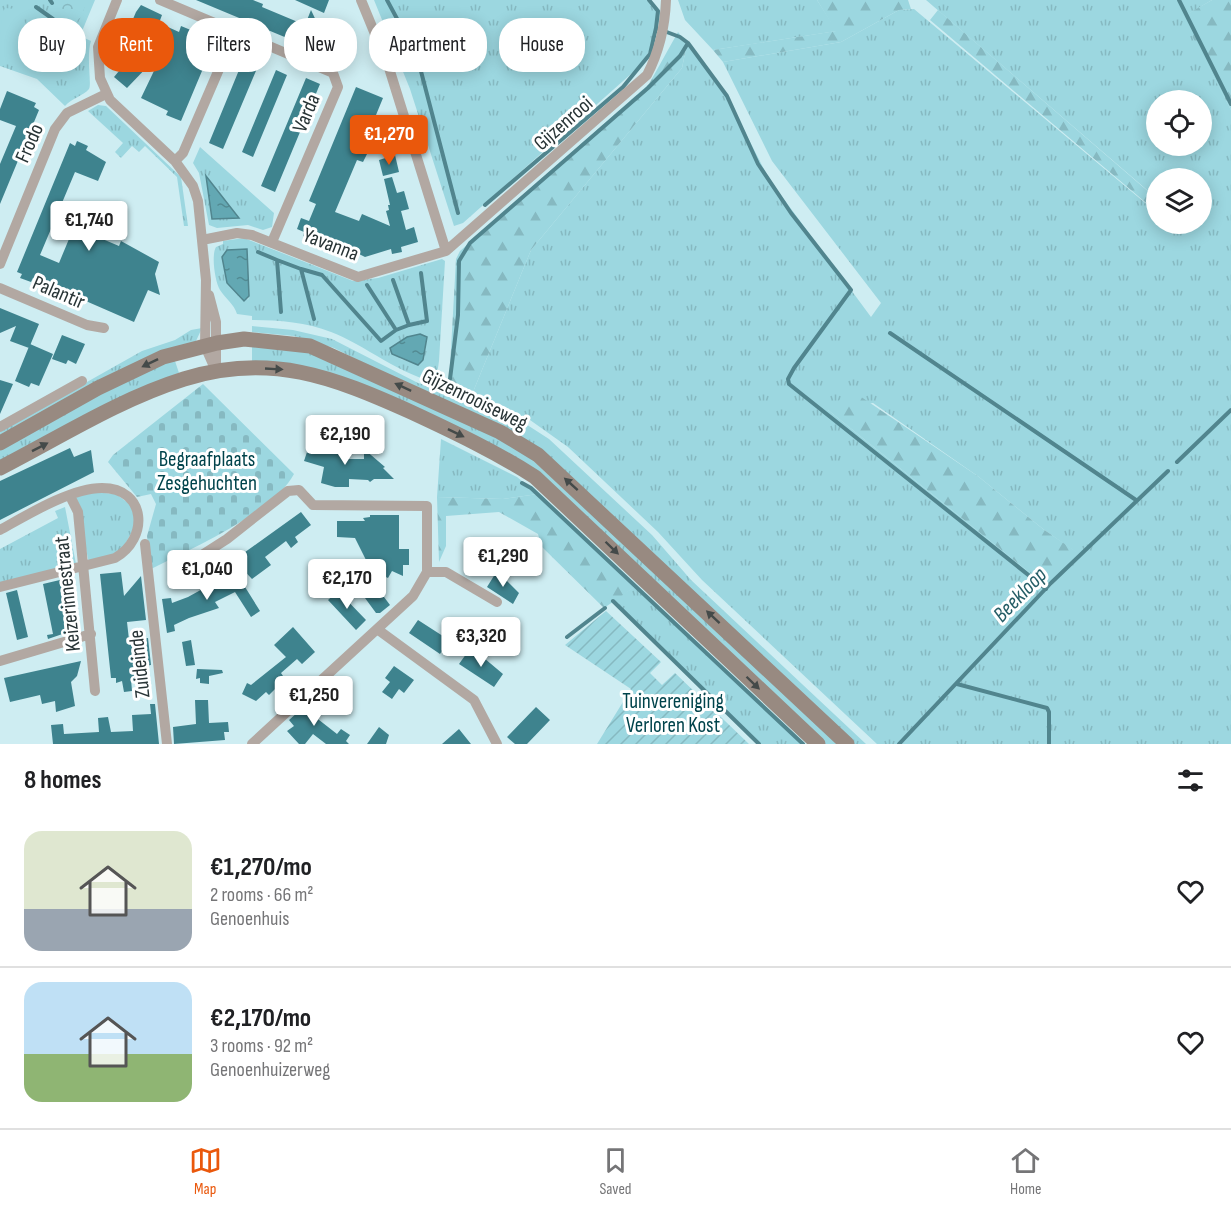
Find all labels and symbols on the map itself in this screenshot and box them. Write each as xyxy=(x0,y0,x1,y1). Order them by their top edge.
street label: Varda xyxy=(287,90,326,136)
street label: Gijzenrooi xyxy=(529,91,598,156)
pin: €1,270 xyxy=(340,115,438,166)
street label: Frodo xyxy=(10,120,49,166)
pin: €1,740 xyxy=(40,201,138,252)
street label: Yavanna xyxy=(299,222,362,266)
street label: Palantir xyxy=(29,270,89,315)
one-way arrow xyxy=(141,359,158,368)
street label: Gijzenrooiseweg xyxy=(418,363,532,436)
one-way arrow xyxy=(264,364,283,373)
one-way arrow xyxy=(395,382,412,391)
pin: €2,190 xyxy=(296,415,394,466)
one-way arrow xyxy=(448,429,465,438)
one-way arrow xyxy=(31,443,48,452)
park label: Begraafplaats Zesgehuchten xyxy=(157,447,257,496)
one-way arrow xyxy=(564,478,579,491)
street label: Keizerinnestraat xyxy=(49,535,86,653)
pin: €1,290 xyxy=(454,537,552,588)
one-way arrow xyxy=(604,541,618,555)
pin: €1,040 xyxy=(158,550,256,601)
pin: €2,170 xyxy=(298,559,396,610)
water label: Beekloop xyxy=(988,562,1053,628)
one-way arrow xyxy=(706,611,720,625)
pin: €3,320 xyxy=(432,617,530,668)
street label: Zuideinde xyxy=(123,629,156,699)
one-way arrow xyxy=(746,675,760,689)
pin: €1,250 xyxy=(265,676,363,727)
park label: Tuinvereniging Verloren Kost xyxy=(622,689,724,738)

